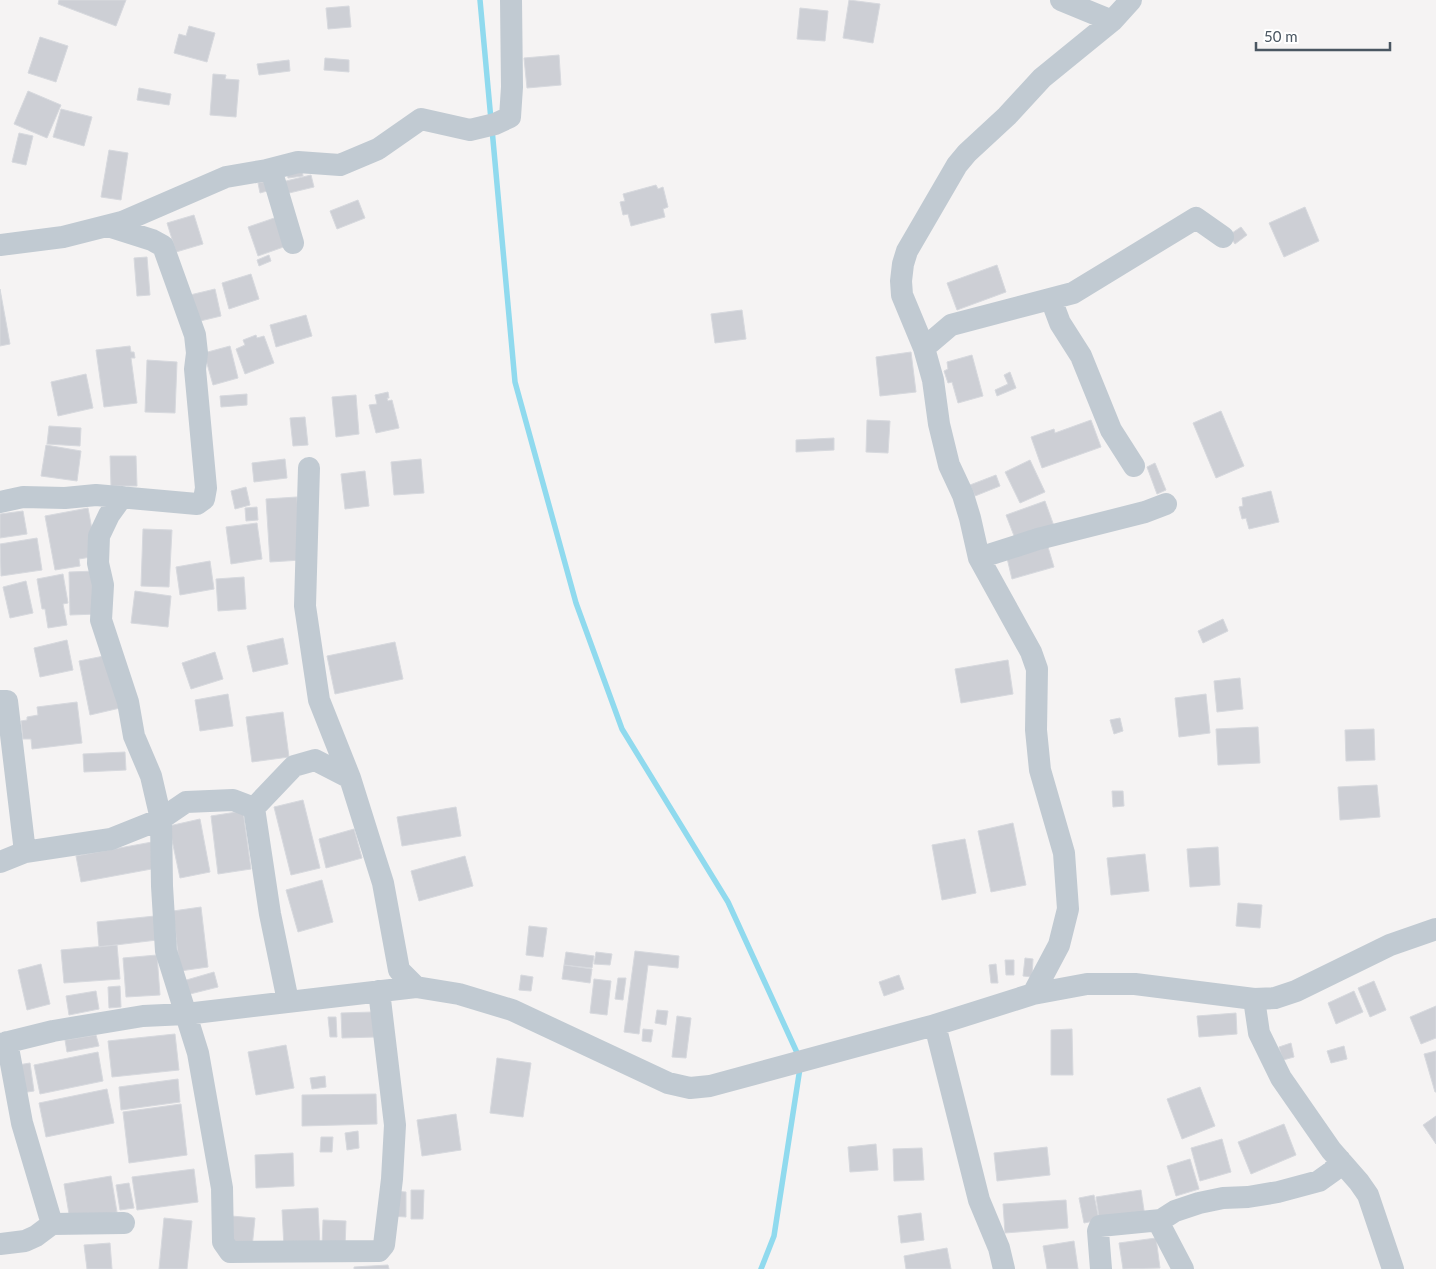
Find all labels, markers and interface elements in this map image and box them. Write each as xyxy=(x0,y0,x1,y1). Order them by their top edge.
scale bar xyxy=(1256,20,1390,52)
text: 50 m xyxy=(1264,27,1298,45)

